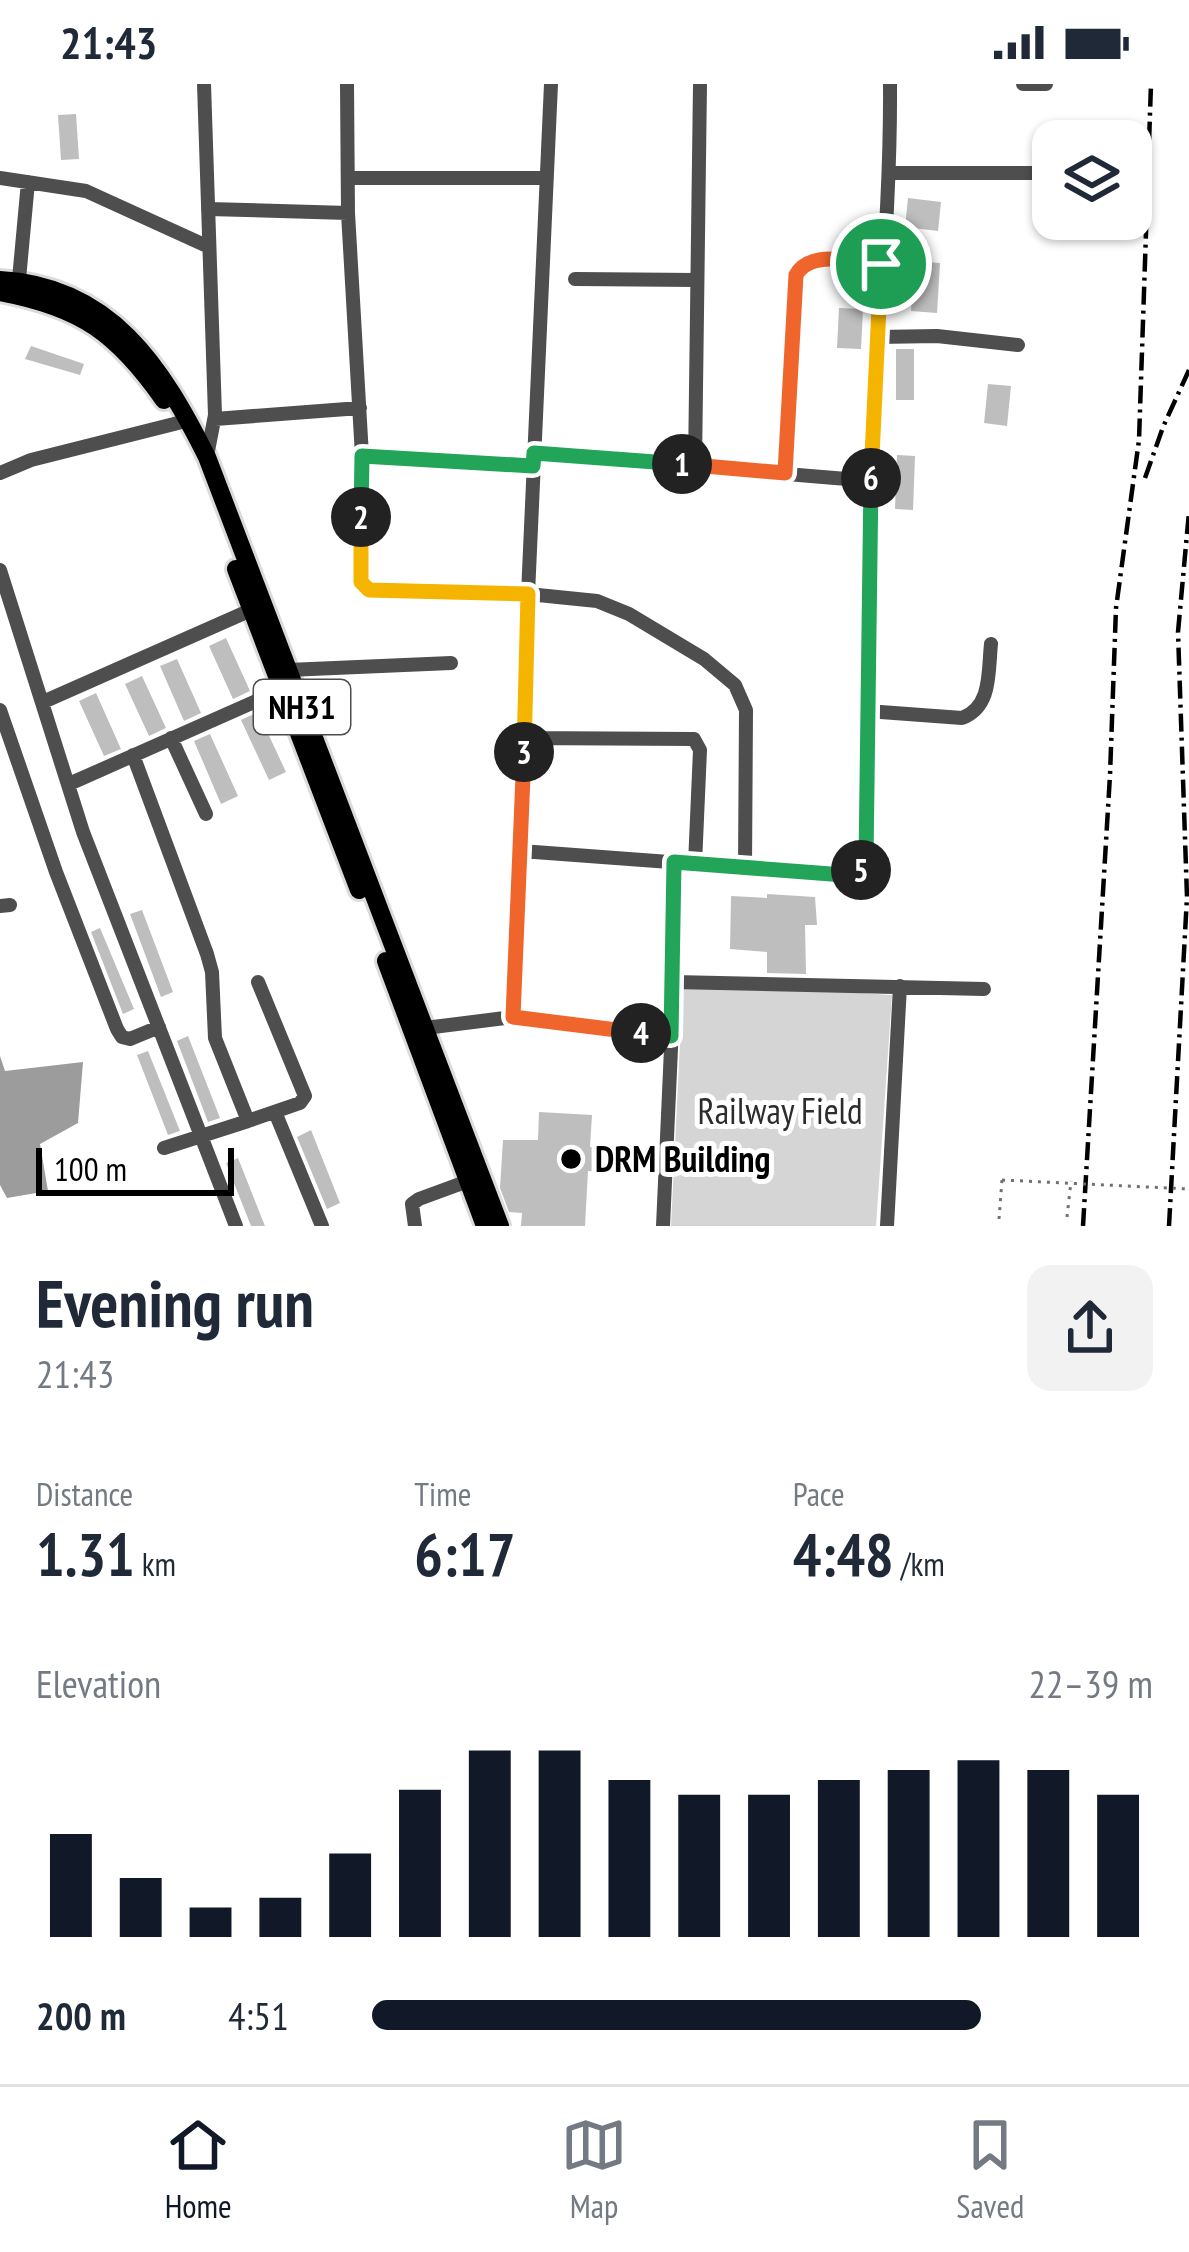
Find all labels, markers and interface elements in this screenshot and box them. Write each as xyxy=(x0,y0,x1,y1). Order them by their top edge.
text: 21:43 xyxy=(60,13,157,71)
map controls xyxy=(1032,120,1152,240)
button: layers xyxy=(1032,120,1152,240)
pin xyxy=(830,213,932,315)
icon: arrive xyxy=(848,231,914,297)
pin: 1 xyxy=(652,434,712,494)
text: 1 xyxy=(674,442,690,485)
pin: 6 xyxy=(841,448,901,508)
text: 6 xyxy=(863,456,879,499)
pin: 2 xyxy=(331,487,391,547)
text: 2 xyxy=(353,495,369,538)
road number: NH31 xyxy=(254,680,350,734)
pin: 3 xyxy=(494,722,554,782)
text: 3 xyxy=(516,730,532,773)
pin: 5 xyxy=(831,840,891,900)
text: 5 xyxy=(853,848,869,891)
pin: 4 xyxy=(611,1003,671,1063)
text: 4 xyxy=(633,1011,649,1054)
park label: Railway Field xyxy=(697,1087,863,1134)
place label: DRM Building xyxy=(595,1135,770,1182)
scale bar xyxy=(36,1142,234,1195)
marker: DRM Building xyxy=(558,1146,584,1172)
text: 100 m xyxy=(54,1147,127,1190)
text: Evening run xyxy=(36,1260,314,1345)
button: share xyxy=(1027,1265,1153,1391)
text: 21:43 xyxy=(36,1348,114,1399)
text: Distance xyxy=(36,1472,133,1515)
text: Time xyxy=(414,1472,471,1515)
text: Pace xyxy=(793,1472,845,1515)
text: 1.31 xyxy=(36,1515,135,1593)
text: 6:17 xyxy=(414,1515,515,1593)
text: 4:48 xyxy=(793,1515,894,1593)
text: km xyxy=(135,1542,176,1585)
text: /km xyxy=(894,1542,945,1585)
text: Elevation xyxy=(36,1658,161,1709)
text: 22–39 m xyxy=(1028,1658,1153,1709)
text: 200 m xyxy=(36,1990,126,2041)
text: 4:51 xyxy=(228,1990,289,2041)
tab: Home xyxy=(165,2112,232,2227)
tab: Map xyxy=(561,2112,627,2227)
tab: Saved xyxy=(956,2112,1024,2227)

